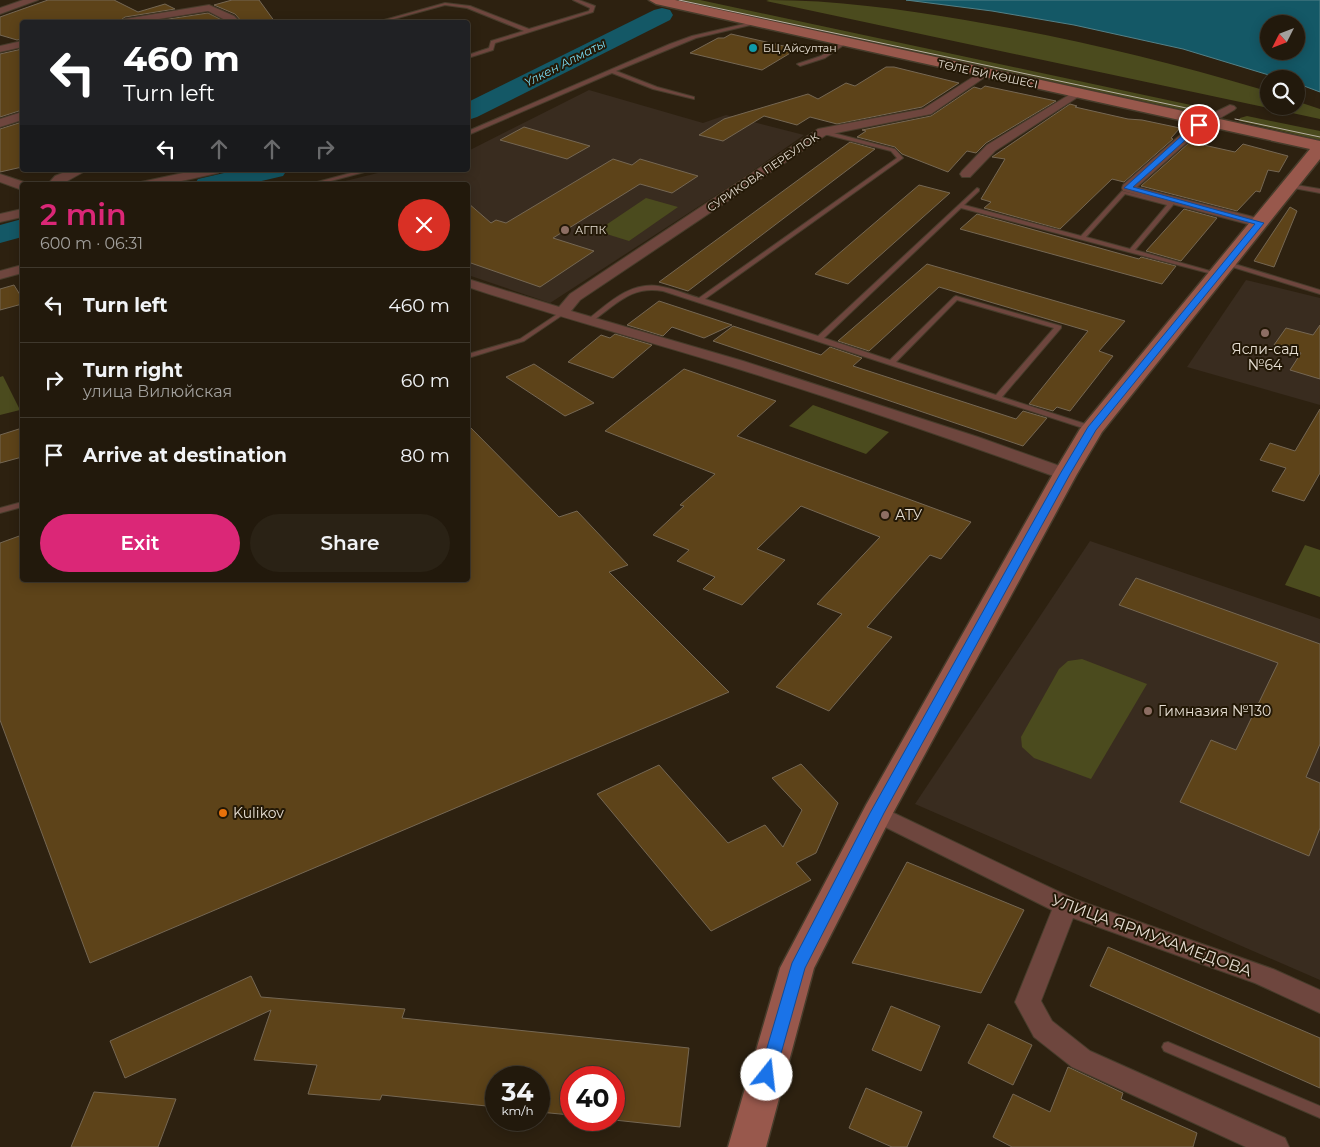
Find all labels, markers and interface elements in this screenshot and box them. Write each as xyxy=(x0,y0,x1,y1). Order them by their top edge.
north arrow xyxy=(1260,15,1305,60)
map controls xyxy=(1260,15,1305,115)
water label: Үлкен Алматы xyxy=(521,36,608,90)
text: 460 m xyxy=(123,37,240,80)
icon: left xyxy=(40,40,105,105)
place label: БЦ Айсултан xyxy=(763,41,837,55)
marker: БЦ Айсултан xyxy=(747,42,759,54)
street label: ТӨЛЕ БИ КӨШЕСІ xyxy=(937,57,1039,91)
button: search xyxy=(1260,70,1305,115)
text: Turn left xyxy=(123,80,215,107)
pin xyxy=(1178,104,1220,146)
icon: arrive xyxy=(1185,111,1213,139)
street label: СУРИКОВА ПЕРЕУЛОК xyxy=(704,129,822,215)
icon: left xyxy=(152,135,180,163)
icon: ahead xyxy=(205,135,233,163)
icon: ahead xyxy=(258,135,286,163)
icon: right xyxy=(311,135,339,163)
text: 2 min xyxy=(40,196,127,233)
button: close xyxy=(398,199,450,251)
place label: АГПК xyxy=(575,223,607,237)
marker: АГПК xyxy=(559,224,571,236)
text: 600 m · 06:31 xyxy=(40,234,143,253)
icon: left xyxy=(40,291,68,319)
text: Turn left xyxy=(83,294,168,317)
text: 460 m xyxy=(388,294,450,317)
marker: Ясли-сад №64 xyxy=(1259,327,1271,339)
place label: Ясли-сад №64 xyxy=(1232,340,1299,374)
text: Turn right xyxy=(83,359,183,382)
icon: right xyxy=(40,366,68,394)
text: 60 m xyxy=(401,369,450,392)
text: улица Вилюйская xyxy=(83,382,232,401)
icon: arrive xyxy=(40,441,68,469)
text: Arrive at destination xyxy=(83,444,287,467)
text: 80 m xyxy=(400,444,450,467)
place label: АТУ xyxy=(895,506,923,524)
marker: АТУ xyxy=(879,509,891,521)
button: Exit xyxy=(40,514,240,572)
button: Share xyxy=(250,514,450,572)
place label: Гимназия №130 xyxy=(1158,702,1271,720)
marker: Гимназия №130 xyxy=(1142,705,1154,717)
place label: Kulikov xyxy=(233,804,284,822)
marker: Kulikov xyxy=(217,807,229,819)
street label: УЛИЦА ЯРМУХАМЕДОВА xyxy=(1049,890,1255,981)
position arrow xyxy=(740,1048,792,1100)
speed limit sign: 40 xyxy=(560,1066,625,1131)
text: 34 xyxy=(501,1077,534,1107)
text: km/h xyxy=(501,1103,534,1118)

